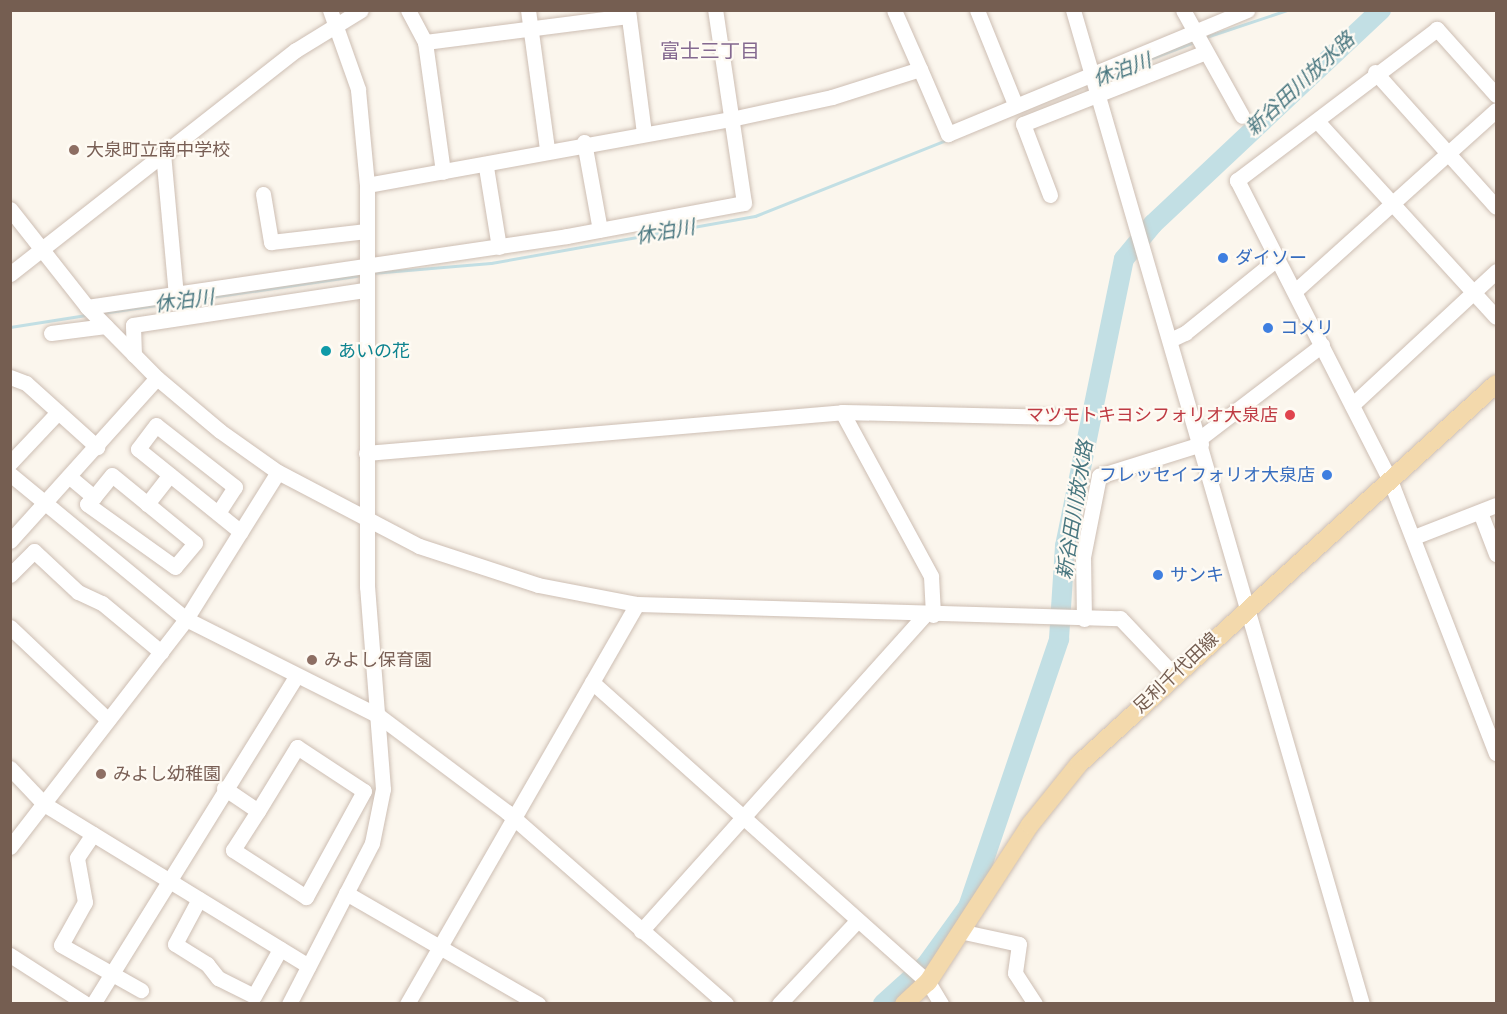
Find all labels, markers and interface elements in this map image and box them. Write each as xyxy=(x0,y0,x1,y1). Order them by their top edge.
water label: 新谷田川放水路 xyxy=(1241,27,1359,141)
district label: 富士三丁目 xyxy=(660,39,760,63)
water label: 休泊川 xyxy=(1090,48,1154,92)
place label: 大泉町立南中学校 xyxy=(86,139,230,161)
marker: 大泉町立南中学校 xyxy=(67,143,81,157)
water label: 休泊川 xyxy=(633,215,697,249)
place label: ダイソー xyxy=(1235,247,1307,269)
marker: ダイソー xyxy=(1216,251,1230,265)
water label: 休泊川 xyxy=(153,285,215,317)
place label: コメリ xyxy=(1280,317,1334,339)
marker: コメリ xyxy=(1261,321,1275,335)
place label: あいの花 xyxy=(338,340,410,362)
marker: あいの花 xyxy=(319,344,333,358)
place label: マツモトキヨシフォリオ大泉店 xyxy=(1026,404,1278,426)
marker: マツモトキヨシフォリオ大泉店 xyxy=(1283,408,1297,422)
water label: 新谷田川放水路 xyxy=(1052,439,1098,581)
place label: フレッセイフォリオ大泉店 xyxy=(1099,464,1315,486)
marker: フレッセイフォリオ大泉店 xyxy=(1320,468,1334,482)
place label: サンキ xyxy=(1170,564,1224,586)
marker: サンキ xyxy=(1151,568,1165,582)
street label: 足利千代田線 xyxy=(1129,628,1223,718)
place label: みよし保育園 xyxy=(324,649,432,671)
marker: みよし保育園 xyxy=(305,653,319,667)
place label: みよし幼稚園 xyxy=(113,763,221,785)
marker: みよし幼稚園 xyxy=(94,767,108,781)

